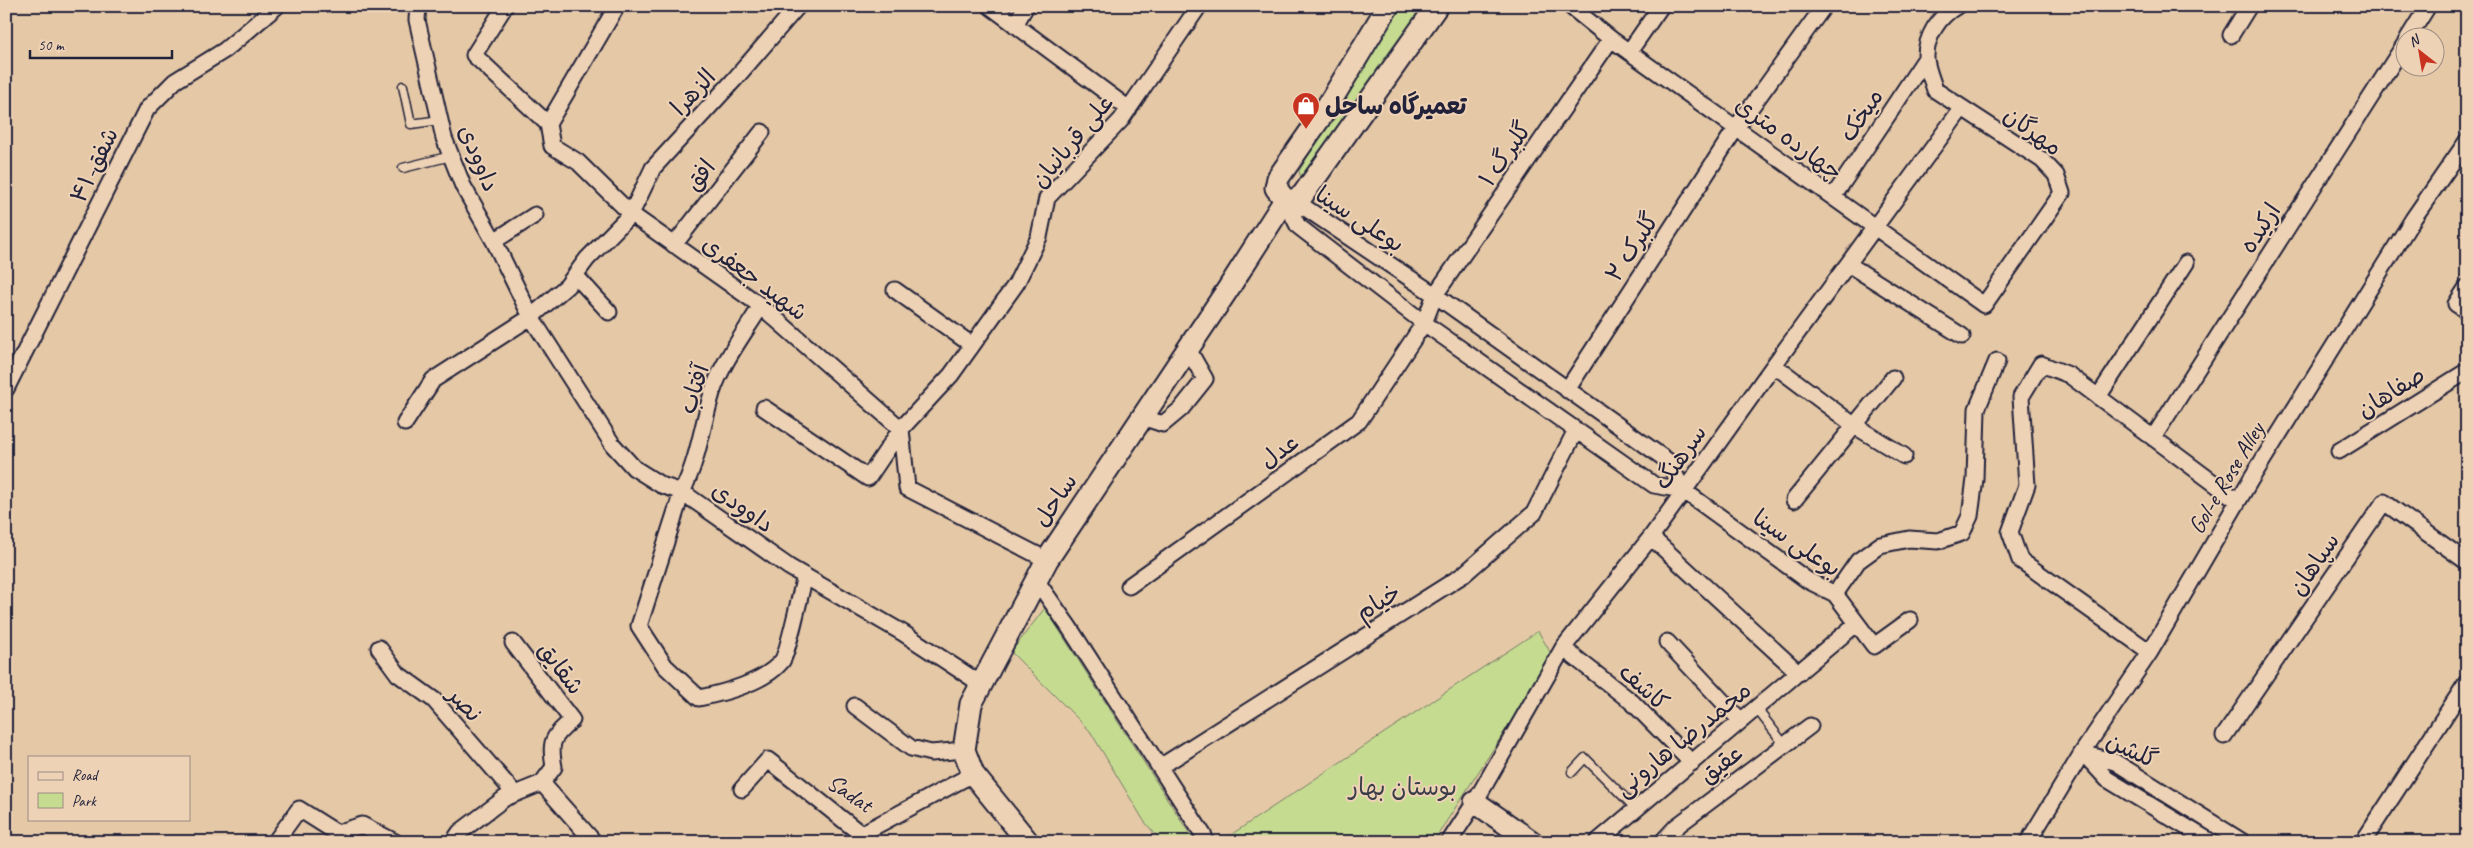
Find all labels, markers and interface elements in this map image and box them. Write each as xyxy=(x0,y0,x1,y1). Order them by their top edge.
scale bar xyxy=(30,28,172,60)
north arrow xyxy=(2396,28,2446,78)
text: N xyxy=(2405,31,2424,51)
text: 50 m xyxy=(38,36,65,55)
street label: الزهرا xyxy=(664,62,722,122)
street label: میخک xyxy=(1832,83,1890,147)
street label: علی قربانیان xyxy=(1024,88,1120,194)
street label: چهارده متری xyxy=(1729,89,1849,187)
shop icon: تعمیرگاه ساحل xyxy=(1291,91,1321,130)
place label: تعمیرگاه ساحل xyxy=(1325,91,1468,121)
street label: مهرگان xyxy=(1998,100,2068,162)
street label: گلبرگ ۱ xyxy=(1472,116,1538,192)
street label: داوودی xyxy=(452,120,506,196)
street label: شفق-۴۱ xyxy=(63,122,125,208)
street label: افق xyxy=(678,153,722,197)
street label: بوعلی سینا xyxy=(1310,179,1410,259)
street label: ارکیده xyxy=(2233,197,2287,259)
street label: گلبرک ۲ xyxy=(1598,207,1666,287)
street label: شهید جعفری xyxy=(696,229,814,327)
street label: آفتاب xyxy=(672,359,716,418)
street label: صفاهان xyxy=(2351,359,2431,425)
street label: Gol-e Rose Alley xyxy=(2181,415,2272,539)
street label: سرهنگ xyxy=(1647,419,1713,495)
street label: عدل xyxy=(1253,427,1305,475)
street label: ساحل xyxy=(1026,467,1084,533)
street label: داوودی xyxy=(706,475,780,539)
street label: بوعلی سینا xyxy=(1747,503,1847,583)
street label: سپاهان xyxy=(2282,527,2346,601)
street label: خیام xyxy=(1350,577,1408,630)
street label: شقایق xyxy=(531,635,591,701)
street label: کاشف xyxy=(1613,657,1675,717)
street label: محمدرضا هارونی xyxy=(1609,675,1757,803)
street label: نصر xyxy=(440,678,489,728)
street label: گلشن xyxy=(2101,725,2163,775)
street label: عقیق xyxy=(1693,738,1749,790)
legend xyxy=(28,756,190,820)
text: Road xyxy=(72,766,99,785)
street label: Sadat xyxy=(821,767,880,820)
park label: بوستان بهار xyxy=(1347,772,1457,802)
text: Park xyxy=(72,792,97,811)

